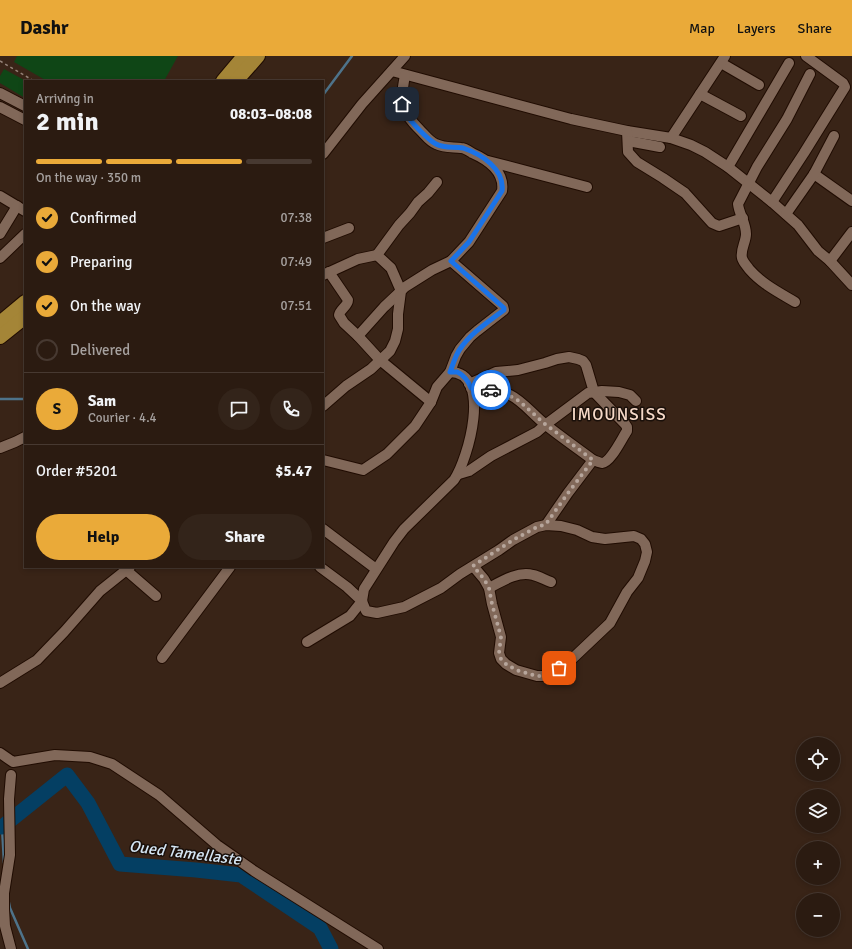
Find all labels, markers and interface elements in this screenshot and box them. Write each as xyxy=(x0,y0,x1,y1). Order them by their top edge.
text: Dashr xyxy=(20,16,69,40)
text: Map xyxy=(689,20,715,37)
text: Layers xyxy=(737,20,776,37)
text: Share xyxy=(798,20,832,37)
pin xyxy=(385,87,419,121)
text: Arriving in xyxy=(36,91,94,107)
icon: home xyxy=(391,93,413,115)
text: 08:03–08:08 xyxy=(230,105,312,123)
text: 2 min xyxy=(36,106,99,138)
text: On the way · 350 m xyxy=(36,170,141,186)
icon: check xyxy=(36,207,58,229)
text: Confirmed xyxy=(70,209,137,227)
text: 07:38 xyxy=(280,210,312,226)
icon: check xyxy=(36,251,58,273)
text: Preparing xyxy=(70,253,133,271)
text: 07:49 xyxy=(280,254,312,270)
icon: check xyxy=(36,295,58,317)
text: On the way xyxy=(70,297,141,315)
text: 07:51 xyxy=(280,298,312,314)
text: Delivered xyxy=(70,341,130,359)
courier xyxy=(471,370,511,410)
icon: car xyxy=(480,379,502,401)
button: chat xyxy=(218,388,260,430)
button: phone xyxy=(270,388,312,430)
text: Sam xyxy=(88,392,116,410)
text: S xyxy=(53,400,61,418)
district label: IMOUNSISS xyxy=(571,404,667,425)
text: Courier · 4.4 xyxy=(88,410,157,426)
text: Order #5201 xyxy=(36,462,118,480)
text: $5.47 xyxy=(275,462,312,480)
button: Help xyxy=(36,514,170,560)
button: Share xyxy=(178,514,312,560)
pin xyxy=(542,651,576,685)
icon: bag xyxy=(548,657,570,679)
map controls xyxy=(796,737,840,937)
button: locate xyxy=(796,737,840,781)
button: layers xyxy=(796,789,840,833)
water label: Oued Tamellaste xyxy=(128,836,243,870)
button: + xyxy=(796,841,840,885)
button: − xyxy=(796,893,840,937)

